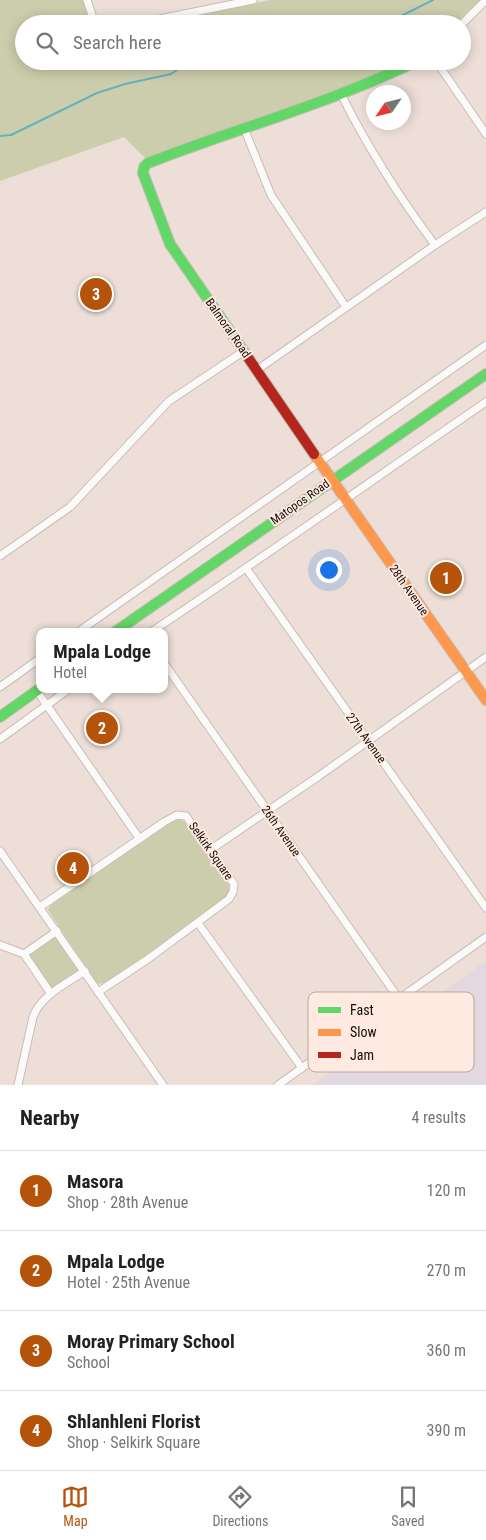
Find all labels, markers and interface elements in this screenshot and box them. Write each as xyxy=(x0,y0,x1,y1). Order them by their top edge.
search box xyxy=(15,15,471,70)
icon: search xyxy=(33,29,61,57)
text: Search here xyxy=(73,31,161,54)
north arrow xyxy=(366,85,411,130)
pin: 3 xyxy=(80,275,112,313)
street label: Balmoral Road xyxy=(203,296,254,360)
street label: Matopos Road xyxy=(268,477,332,527)
your location xyxy=(316,557,342,583)
pin: 1 xyxy=(430,559,462,597)
street label: 28th Avenue xyxy=(386,562,432,618)
popup xyxy=(36,628,168,693)
text: Mpala Lodge xyxy=(53,640,151,663)
text: Hotel xyxy=(53,663,87,682)
pin: 2 xyxy=(86,709,118,747)
street label: 27th Avenue xyxy=(343,710,389,766)
street label: 26th Avenue xyxy=(258,803,304,859)
street label: Selkirk Square xyxy=(186,819,236,883)
pin: 4 xyxy=(57,849,89,887)
legend xyxy=(308,992,474,1072)
text: Fast xyxy=(350,1002,374,1018)
text: Slow xyxy=(350,1024,377,1040)
text: Jam xyxy=(350,1047,374,1063)
text: Nearby xyxy=(20,1106,79,1130)
text: 4 results xyxy=(411,1108,466,1127)
text: Masora xyxy=(67,1170,123,1193)
text: 1 xyxy=(32,1181,40,1200)
text: 120 m xyxy=(427,1181,466,1200)
text: Shop · 28th Avenue xyxy=(67,1193,188,1212)
text: Mpala Lodge xyxy=(67,1250,165,1273)
text: 2 xyxy=(32,1261,40,1280)
text: 270 m xyxy=(427,1261,466,1280)
text: Hotel · 25th Avenue xyxy=(67,1273,190,1292)
text: Moray Primary School xyxy=(67,1330,235,1353)
text: 3 xyxy=(32,1341,40,1360)
text: 360 m xyxy=(427,1341,466,1360)
text: School xyxy=(67,1353,110,1372)
text: Shlanhleni Florist xyxy=(67,1410,200,1433)
text: 4 xyxy=(32,1421,40,1440)
text: 390 m xyxy=(427,1421,466,1440)
text: Shop · Selkirk Square xyxy=(67,1433,200,1452)
tab: Map xyxy=(61,1483,89,1529)
tab: Directions xyxy=(212,1483,268,1529)
tab: Saved xyxy=(391,1483,425,1529)

